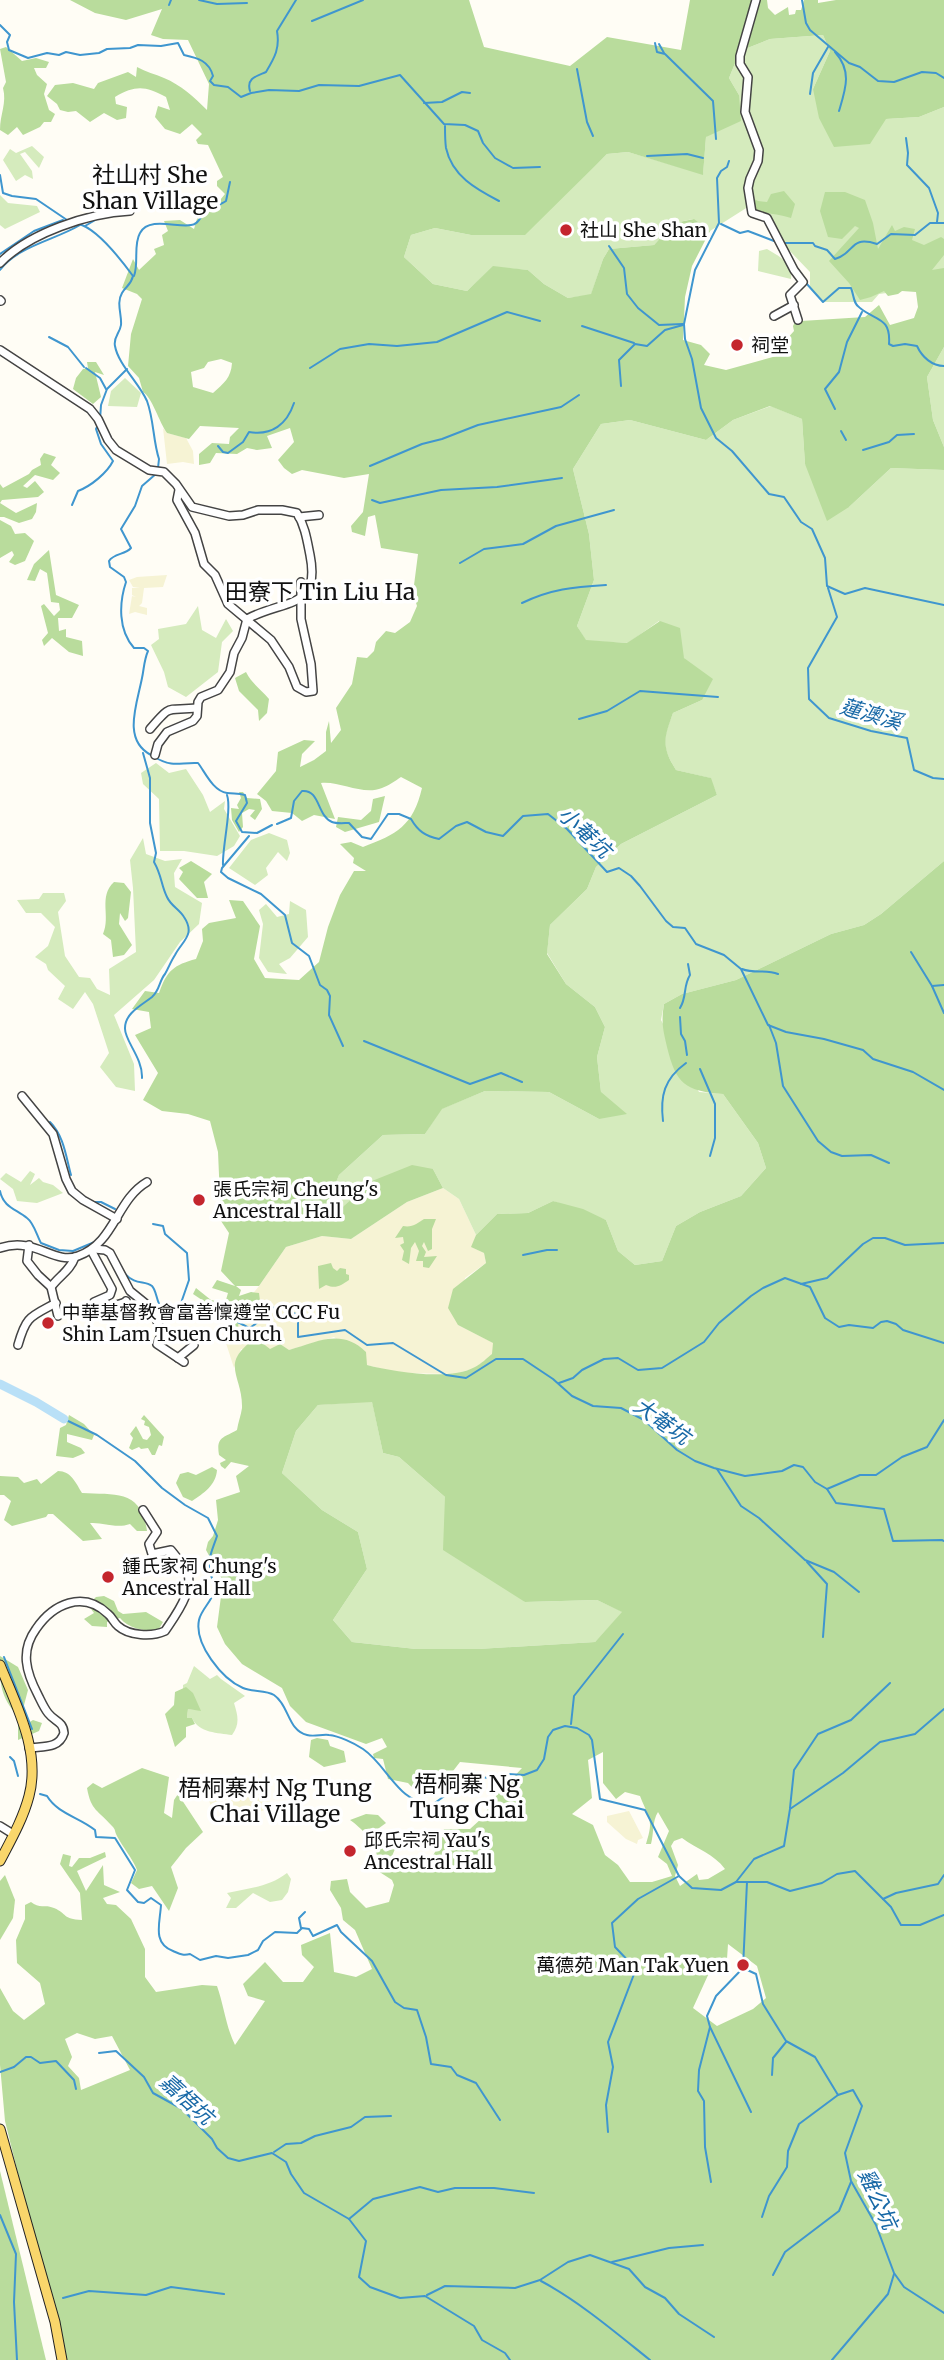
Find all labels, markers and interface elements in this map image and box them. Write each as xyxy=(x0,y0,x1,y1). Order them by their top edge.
district label: 社山村 She Shan Village xyxy=(82,160,218,215)
place label: 社山 She Shan xyxy=(580,218,708,242)
marker: 社山 She Shan xyxy=(558,222,574,238)
place label: 祠堂 xyxy=(751,333,789,357)
marker: 祠堂 xyxy=(729,337,745,353)
district label: 田寮下 Tin Liu Ha xyxy=(225,577,415,606)
water label: 蓮澳溪 xyxy=(837,692,908,736)
water label: 小菴坑 xyxy=(553,801,619,865)
place label: 張氏宗祠 Cheung's Ancestral Hall xyxy=(212,1177,378,1223)
marker: 張氏宗祠 Cheung's Ancestral Hall xyxy=(191,1192,207,1208)
place label: 中華基督教會富善懍遵堂 CCC Fu Shin Lam Tsuen Church xyxy=(62,1300,340,1346)
marker: 中華基督教會富善懍遵堂 CCC Fu Shin Lam Tsuen Church xyxy=(40,1315,56,1331)
water label: 大菴坑 xyxy=(628,1392,698,1452)
place label: 鍾氏家祠 Chung's Ancestral Hall xyxy=(121,1554,277,1600)
marker: 鍾氏家祠 Chung's Ancestral Hall xyxy=(100,1569,116,1585)
district label: 梧桐寨 Ng Tung Chai xyxy=(410,1769,524,1824)
district label: 梧桐寨村 Ng Tung Chai Village xyxy=(178,1773,372,1828)
place label: 邱氏宗祠 Yau's Ancestral Hall xyxy=(363,1828,493,1874)
marker: 邱氏宗祠 Yau's Ancestral Hall xyxy=(342,1843,358,1859)
place label: 萬德苑 Man Tak Yuen xyxy=(536,1953,729,1977)
marker: 萬德苑 Man Tak Yuen xyxy=(735,1957,751,1973)
water label: 嘉梧坑 xyxy=(155,2068,222,2132)
water label: 雞公坑 xyxy=(852,2165,905,2236)

